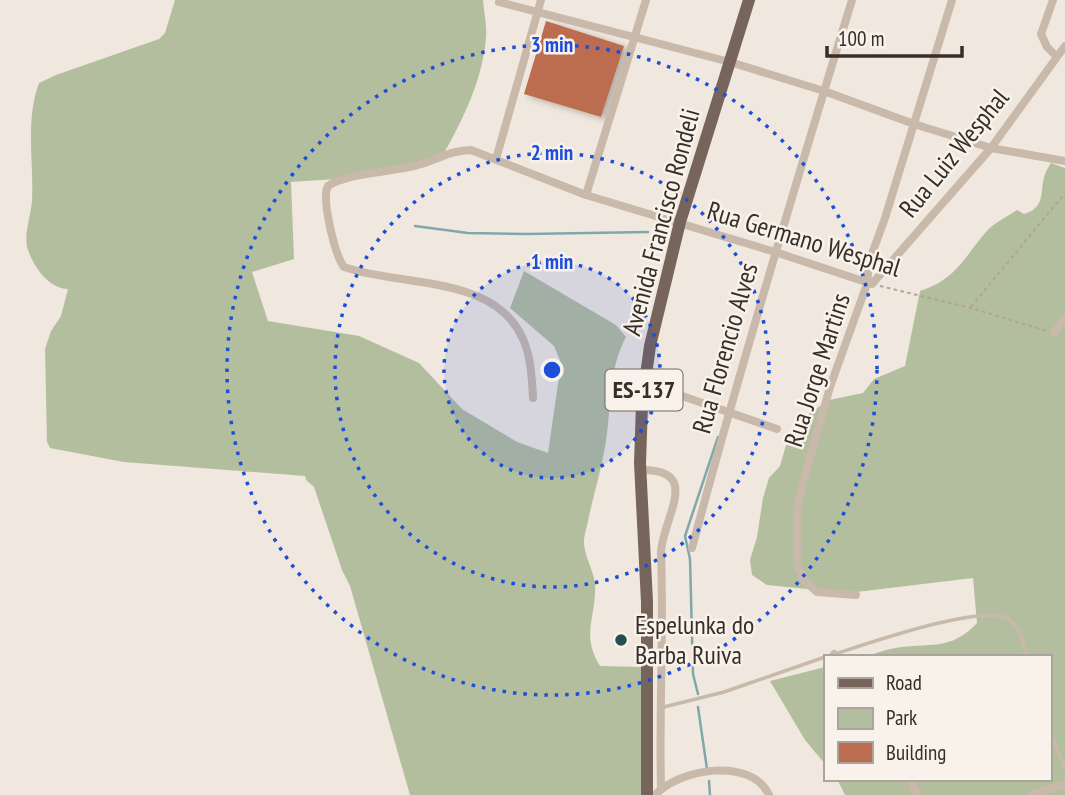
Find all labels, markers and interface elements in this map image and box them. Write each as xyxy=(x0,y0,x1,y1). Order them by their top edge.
scale bar xyxy=(827,14,962,58)
text: 100 m xyxy=(838,25,884,52)
text: 3 min xyxy=(531,31,573,58)
street label: Rua Luiz Wesphal xyxy=(892,82,1016,224)
street label: Avenida Francisco Rondeli xyxy=(614,105,707,339)
text: 2 min xyxy=(531,139,573,166)
street label: Rua Germano Wesphal xyxy=(703,193,905,284)
text: 1 min xyxy=(531,248,573,275)
street label: Rua Florencio Alves xyxy=(684,259,765,437)
street label: Rua Jorge Martins xyxy=(776,289,857,451)
centre of rings xyxy=(540,358,564,382)
road number: ES-137 xyxy=(606,370,682,410)
place label: Espelunka do Barba Ruiva xyxy=(635,608,754,671)
marker: Espelunka do Barba Ruiva xyxy=(613,632,629,648)
legend xyxy=(824,655,1051,781)
text: Road xyxy=(886,669,922,696)
text: Park xyxy=(886,704,917,731)
text: Building xyxy=(886,739,946,766)

